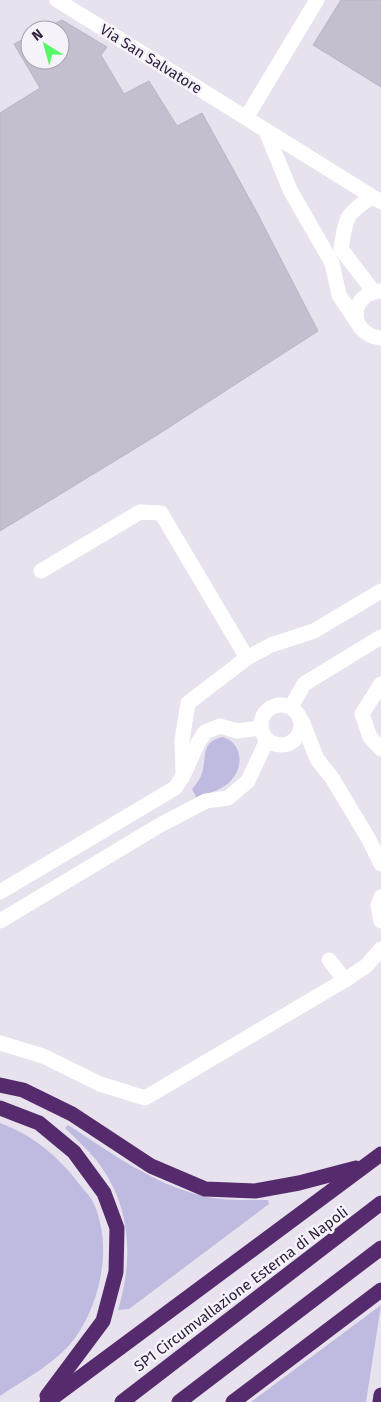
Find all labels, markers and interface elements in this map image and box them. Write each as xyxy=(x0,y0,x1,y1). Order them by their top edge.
north arrow xyxy=(20,20,70,70)
street label: Via San Salvatore xyxy=(97,20,205,98)
text: N xyxy=(29,25,46,45)
street label: SP1 Circumvallazione Esterna di Napoli xyxy=(131,1203,351,1375)

